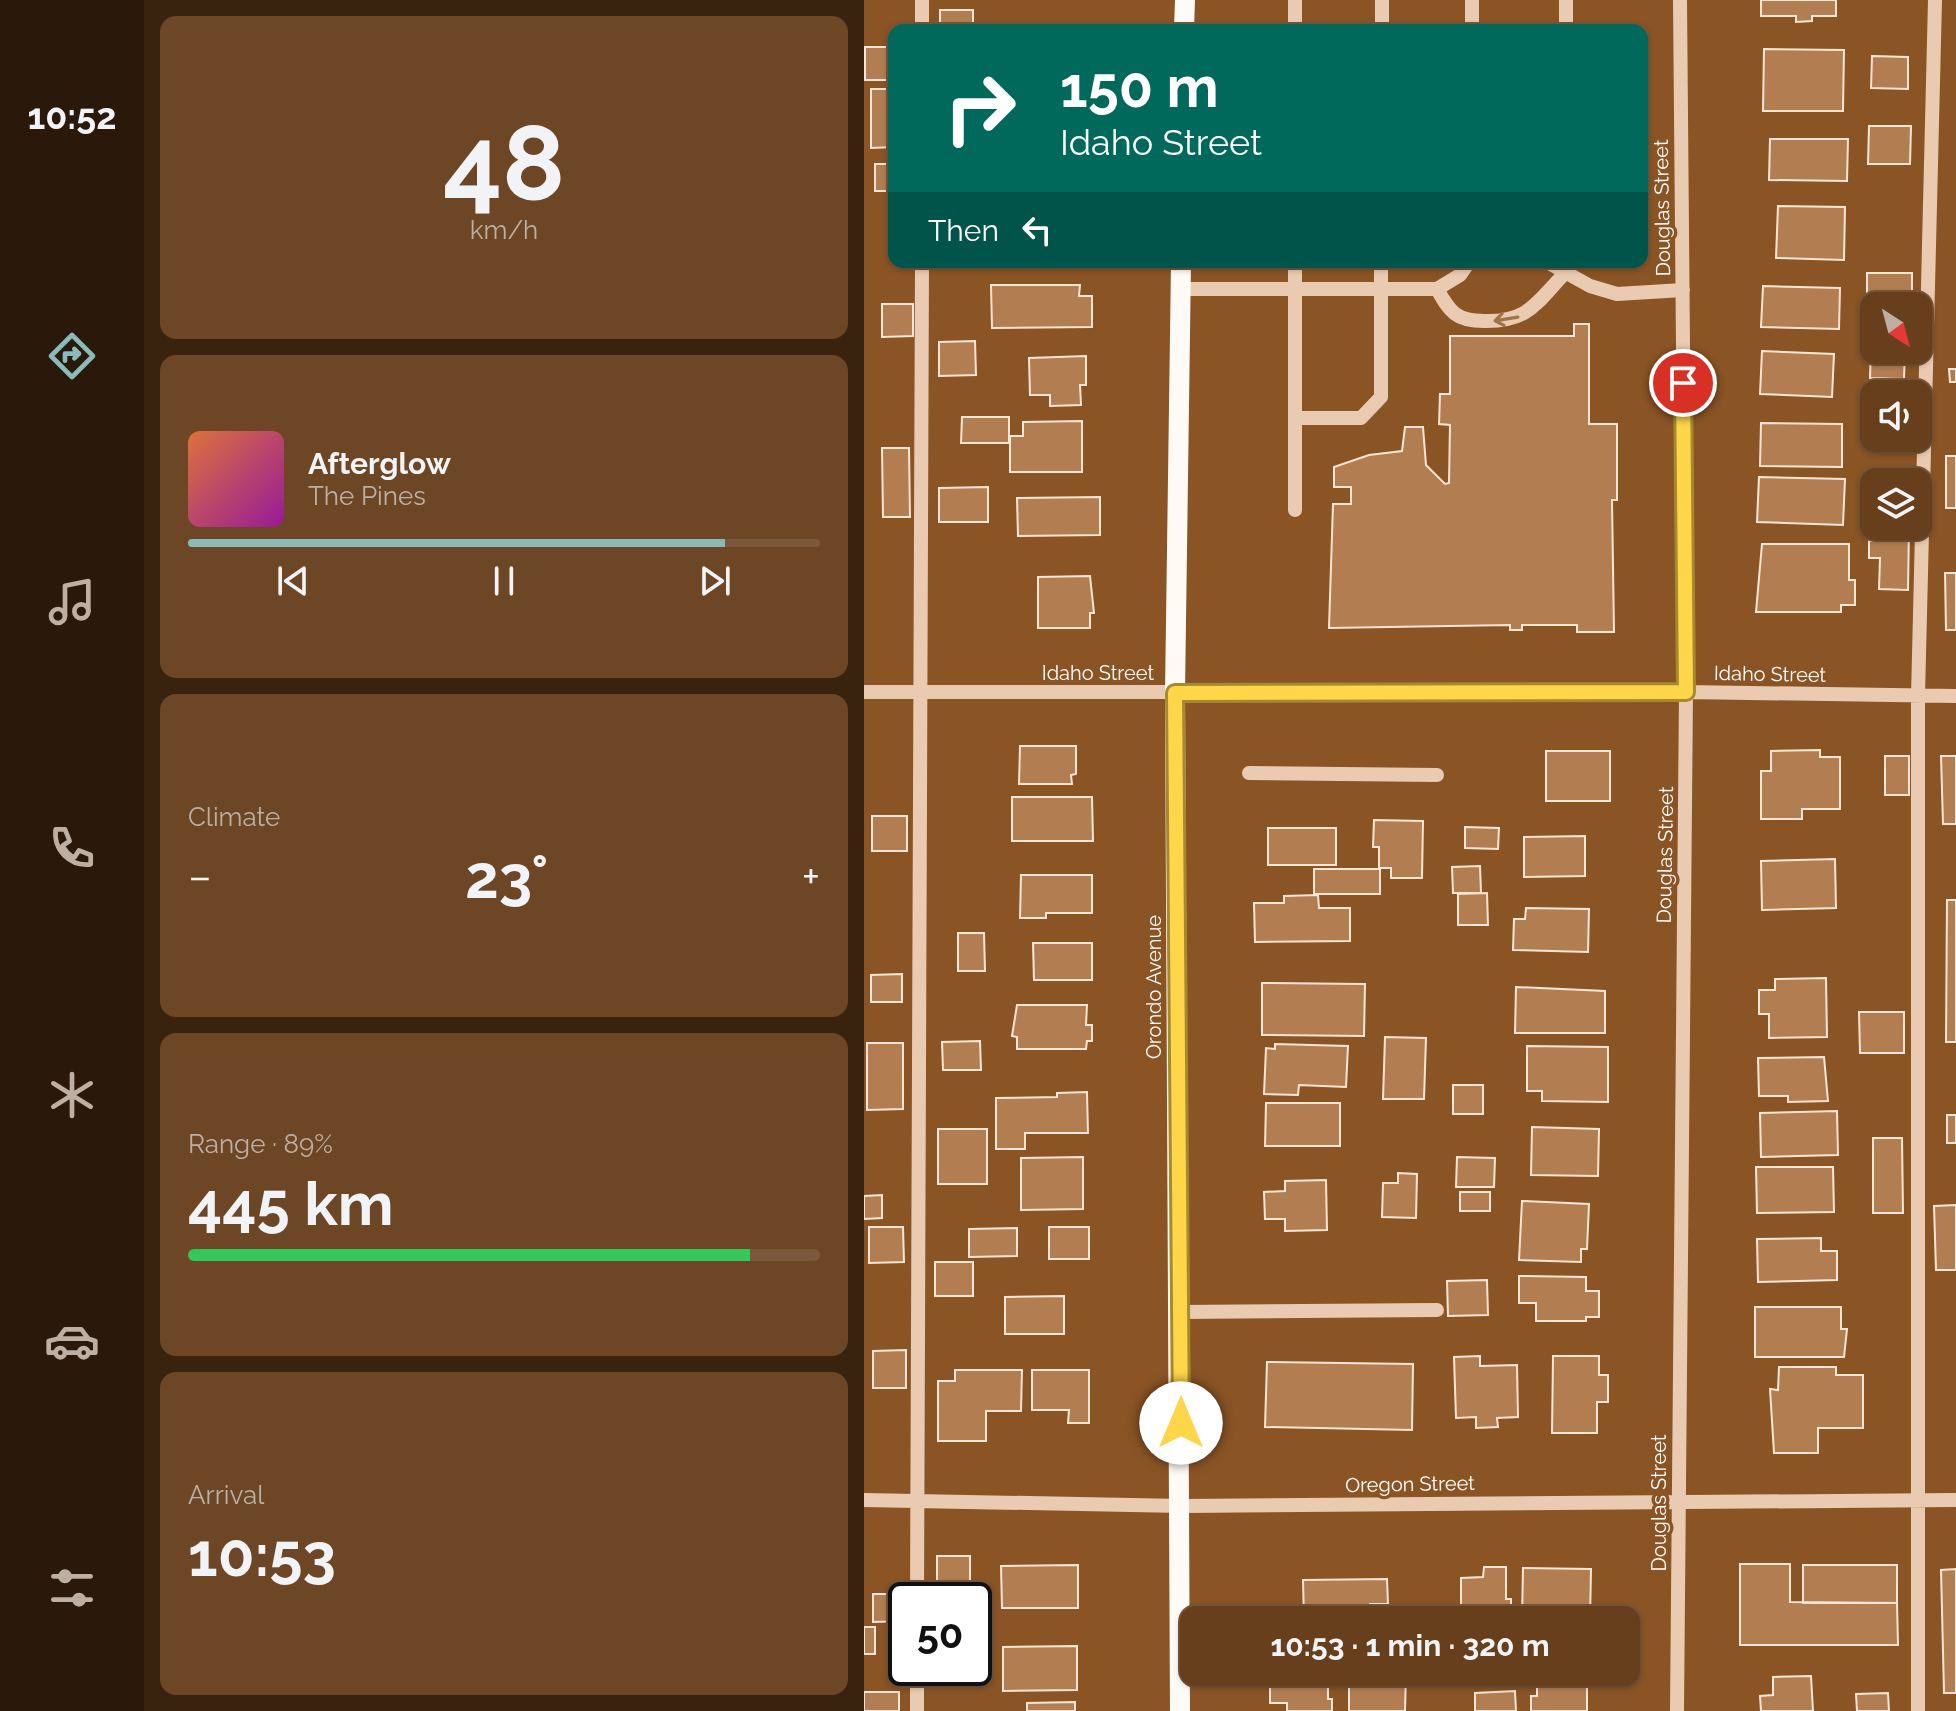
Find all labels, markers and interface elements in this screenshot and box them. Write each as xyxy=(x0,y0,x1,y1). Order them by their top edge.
text: 150 m xyxy=(1060,54,1219,120)
icon: right xyxy=(928,56,1032,160)
text: 10:52 xyxy=(27,95,117,137)
text: 48 xyxy=(443,102,565,224)
text: Idaho Street xyxy=(1060,121,1262,163)
street label: Douglas Street xyxy=(1649,139,1675,277)
icon: left xyxy=(1015,208,1059,252)
text: Then xyxy=(928,213,999,248)
text: km/h xyxy=(470,215,538,245)
north arrow xyxy=(1860,292,1932,364)
map controls xyxy=(1860,292,1932,540)
one-way arrow xyxy=(1494,312,1520,327)
icon: directions xyxy=(44,328,100,384)
pin xyxy=(1649,349,1717,417)
icon: arrive xyxy=(1661,361,1705,405)
button: sound xyxy=(1860,380,1932,452)
text: Afterglow xyxy=(308,446,451,481)
button: layers xyxy=(1860,468,1932,540)
text: The Pines xyxy=(308,481,426,511)
icon: previous xyxy=(271,559,315,603)
icon: pause xyxy=(482,559,526,603)
icon: next xyxy=(693,559,737,603)
icon: music xyxy=(44,574,100,630)
street label: Idaho Street xyxy=(1042,661,1154,685)
street label: Idaho Street xyxy=(1714,661,1827,687)
street label: Douglas Street xyxy=(1652,786,1678,924)
text: Climate xyxy=(188,802,280,832)
icon: phone xyxy=(44,820,100,876)
text: 23° xyxy=(465,842,548,912)
text: − xyxy=(188,851,212,902)
text: + xyxy=(802,851,820,902)
street label: Orondo Avenue xyxy=(1142,915,1166,1059)
icon: climate xyxy=(44,1067,100,1123)
text: Range · 89% xyxy=(188,1129,333,1159)
text: 445 km xyxy=(188,1169,394,1239)
icon: car xyxy=(44,1313,100,1369)
position arrow xyxy=(1139,1381,1223,1465)
street label: Douglas Street xyxy=(1647,1434,1671,1572)
street label: Oregon Street xyxy=(1345,1471,1475,1497)
text: Arrival xyxy=(188,1480,264,1510)
text: 10:53 xyxy=(188,1520,336,1590)
icon: filters xyxy=(44,1560,100,1616)
speed limit sign: 50 xyxy=(888,1582,992,1686)
text: 10:53 · 1 min · 320 m xyxy=(1270,1628,1550,1663)

